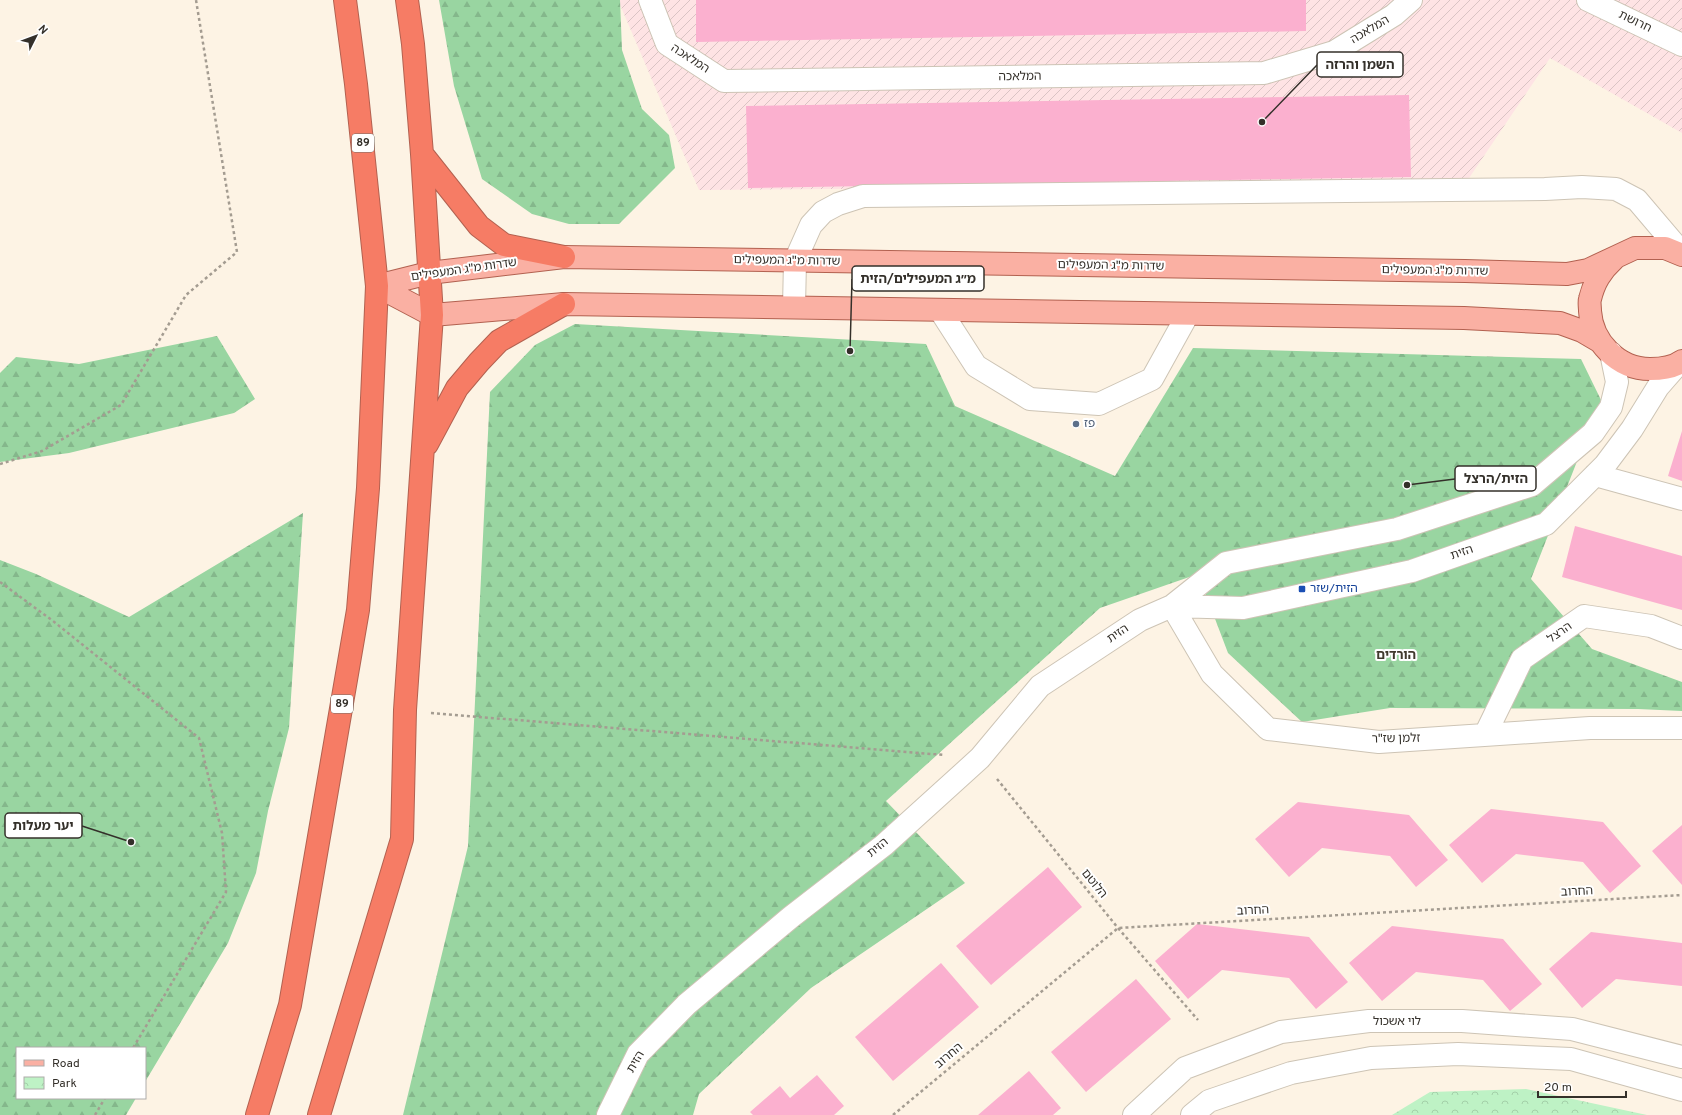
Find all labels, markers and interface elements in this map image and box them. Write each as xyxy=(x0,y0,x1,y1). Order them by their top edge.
street label: חרושת xyxy=(1616,7,1654,37)
street label: המלאכה xyxy=(1347,12,1393,48)
north arrow xyxy=(16,16,56,56)
text: N xyxy=(35,22,51,38)
street label: המלאכה xyxy=(668,41,712,77)
callout: השמן והרזה xyxy=(1317,52,1403,77)
text: השמן והרזה xyxy=(1325,58,1395,74)
street label: המלאכה xyxy=(998,69,1042,85)
road number: 89 xyxy=(352,134,374,152)
street label: שדרות מ"ג המעפילים xyxy=(733,252,841,270)
street label: שדרות מ"ג המעפילים xyxy=(410,255,518,285)
street label: שדרות מ"ג המעפילים xyxy=(1057,257,1165,275)
street label: שדרות מ"ג המעפילים xyxy=(1381,262,1489,280)
callout: מ״ג המעפילים/הזית xyxy=(852,266,984,291)
text: מ״ג המעפילים/הזית xyxy=(860,272,976,288)
place label: פז xyxy=(1084,416,1095,432)
marker: פז xyxy=(1071,419,1081,429)
callout: הזית/הרצל xyxy=(1455,466,1536,491)
text: הזית/הרצל xyxy=(1464,472,1528,488)
street label: הזית xyxy=(1449,542,1475,564)
place label: הזית/שזר xyxy=(1310,581,1358,597)
marker: הזית/שזר xyxy=(1297,584,1307,594)
street label: הרצל xyxy=(1544,619,1576,647)
street label: הזית xyxy=(1104,621,1132,647)
district label: הורדים xyxy=(1376,648,1416,664)
road number: 89 xyxy=(331,695,353,713)
street label: זלמן שז"ר xyxy=(1371,731,1421,747)
callout: יער מעלות xyxy=(5,813,82,838)
text: יער מעלות xyxy=(12,819,74,835)
street label: הזית xyxy=(864,835,892,861)
street label: הלוטם xyxy=(1077,866,1111,902)
street label: החרוב xyxy=(1561,883,1593,901)
street label: החרוב xyxy=(1237,902,1269,920)
street label: לוי אשכול xyxy=(1373,1014,1421,1030)
street label: החרוב xyxy=(932,1040,966,1072)
legend xyxy=(16,1047,146,1099)
street label: הזית xyxy=(623,1048,649,1076)
text: Road xyxy=(52,1056,80,1072)
scale bar xyxy=(1538,1073,1626,1099)
text: Park xyxy=(52,1076,77,1092)
text: 20 m xyxy=(1544,1080,1572,1096)

